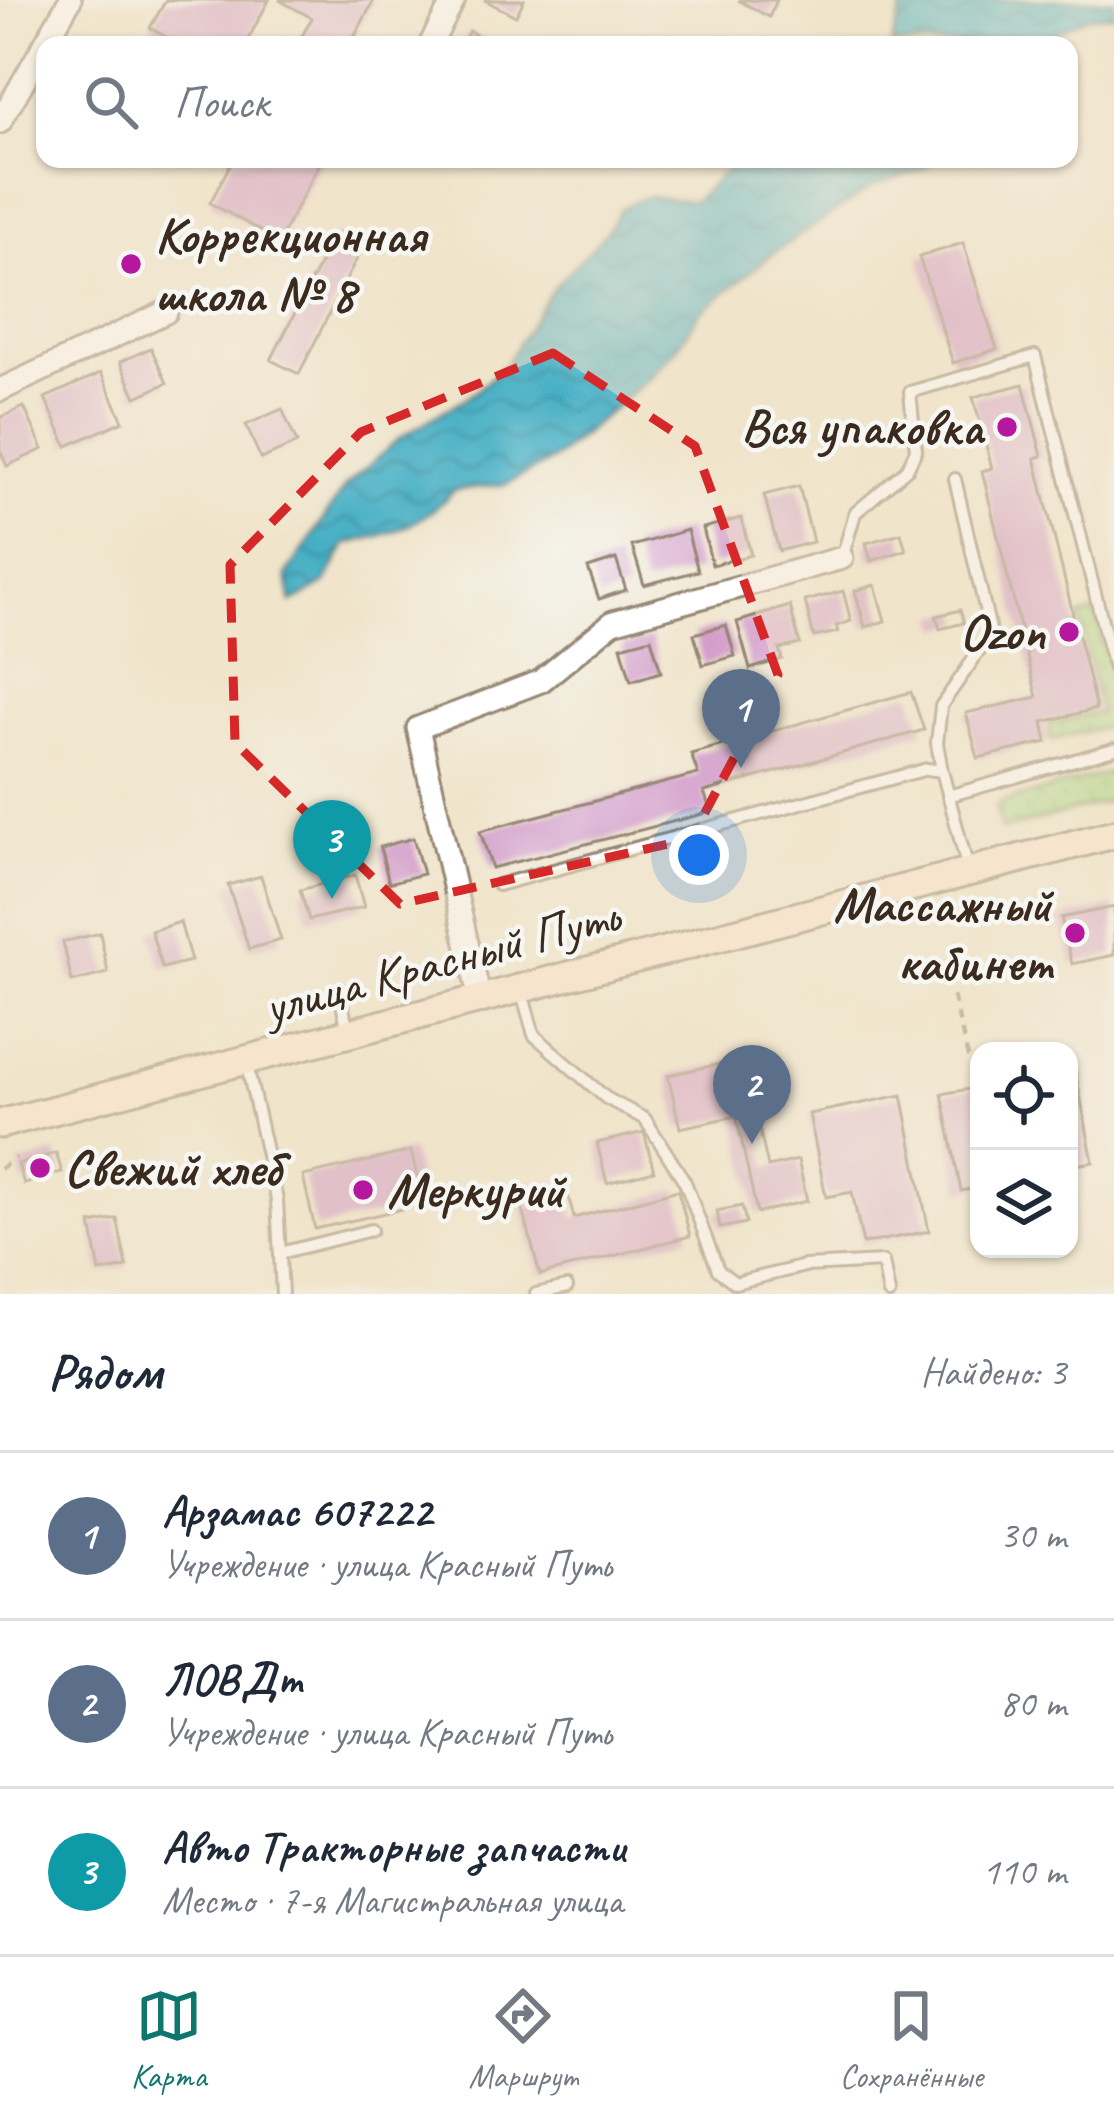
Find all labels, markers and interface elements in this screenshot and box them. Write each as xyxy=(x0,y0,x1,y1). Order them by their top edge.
search box xyxy=(36,36,1078,168)
icon: search xyxy=(78,69,144,135)
text: Поиск xyxy=(174,74,269,131)
place label: Коррекционная школа № 8 xyxy=(155,203,429,326)
marker: Коррекционная школа № 8 xyxy=(118,251,144,277)
place label: Вся упаковка xyxy=(741,395,987,459)
marker: Вся упаковка xyxy=(994,414,1020,440)
place label: Ozon xyxy=(960,600,1047,664)
marker: Ozon xyxy=(1056,619,1082,645)
pin: 1 xyxy=(702,669,780,768)
pin: 3 xyxy=(293,800,371,899)
your location xyxy=(669,825,729,885)
place label: Массажный кабинет xyxy=(833,872,1054,995)
street label: улица Красный Путь xyxy=(254,882,628,1040)
marker: Массажный кабинет xyxy=(1062,920,1088,946)
map controls xyxy=(970,1042,1078,1258)
button: locate xyxy=(970,1042,1078,1150)
pin: 2 xyxy=(713,1045,791,1144)
place label: Свежий хлеб xyxy=(64,1136,292,1200)
button: layers xyxy=(970,1150,1078,1258)
marker: Свежий хлеб xyxy=(27,1155,53,1181)
place label: Меркурий xyxy=(387,1158,567,1222)
marker: Меркурий xyxy=(350,1177,376,1203)
text: Рядом xyxy=(48,1340,162,1404)
text: Найдено: 3 xyxy=(921,1348,1066,1397)
text: Арзамас 607222 xyxy=(162,1483,432,1540)
text: 1 xyxy=(78,1511,96,1560)
text: 30 m xyxy=(1000,1511,1066,1560)
text: Учреждение · улица Красный Путь xyxy=(162,1540,611,1589)
text: ЛОВДт xyxy=(162,1651,301,1708)
text: 2 xyxy=(78,1679,96,1728)
text: 80 m xyxy=(1000,1679,1066,1728)
text: Учреждение · улица Красный Путь xyxy=(162,1708,611,1757)
text: Авто Тракторные запчасти xyxy=(162,1819,625,1876)
text: 3 xyxy=(78,1847,96,1896)
text: 110 m xyxy=(982,1847,1066,1896)
text: Место · 7-я Магистральная улица xyxy=(162,1876,623,1925)
tab: Карта xyxy=(131,1983,207,2097)
tab: Маршрут xyxy=(469,1983,578,2097)
tab: Сохранённые xyxy=(840,1983,983,2097)

